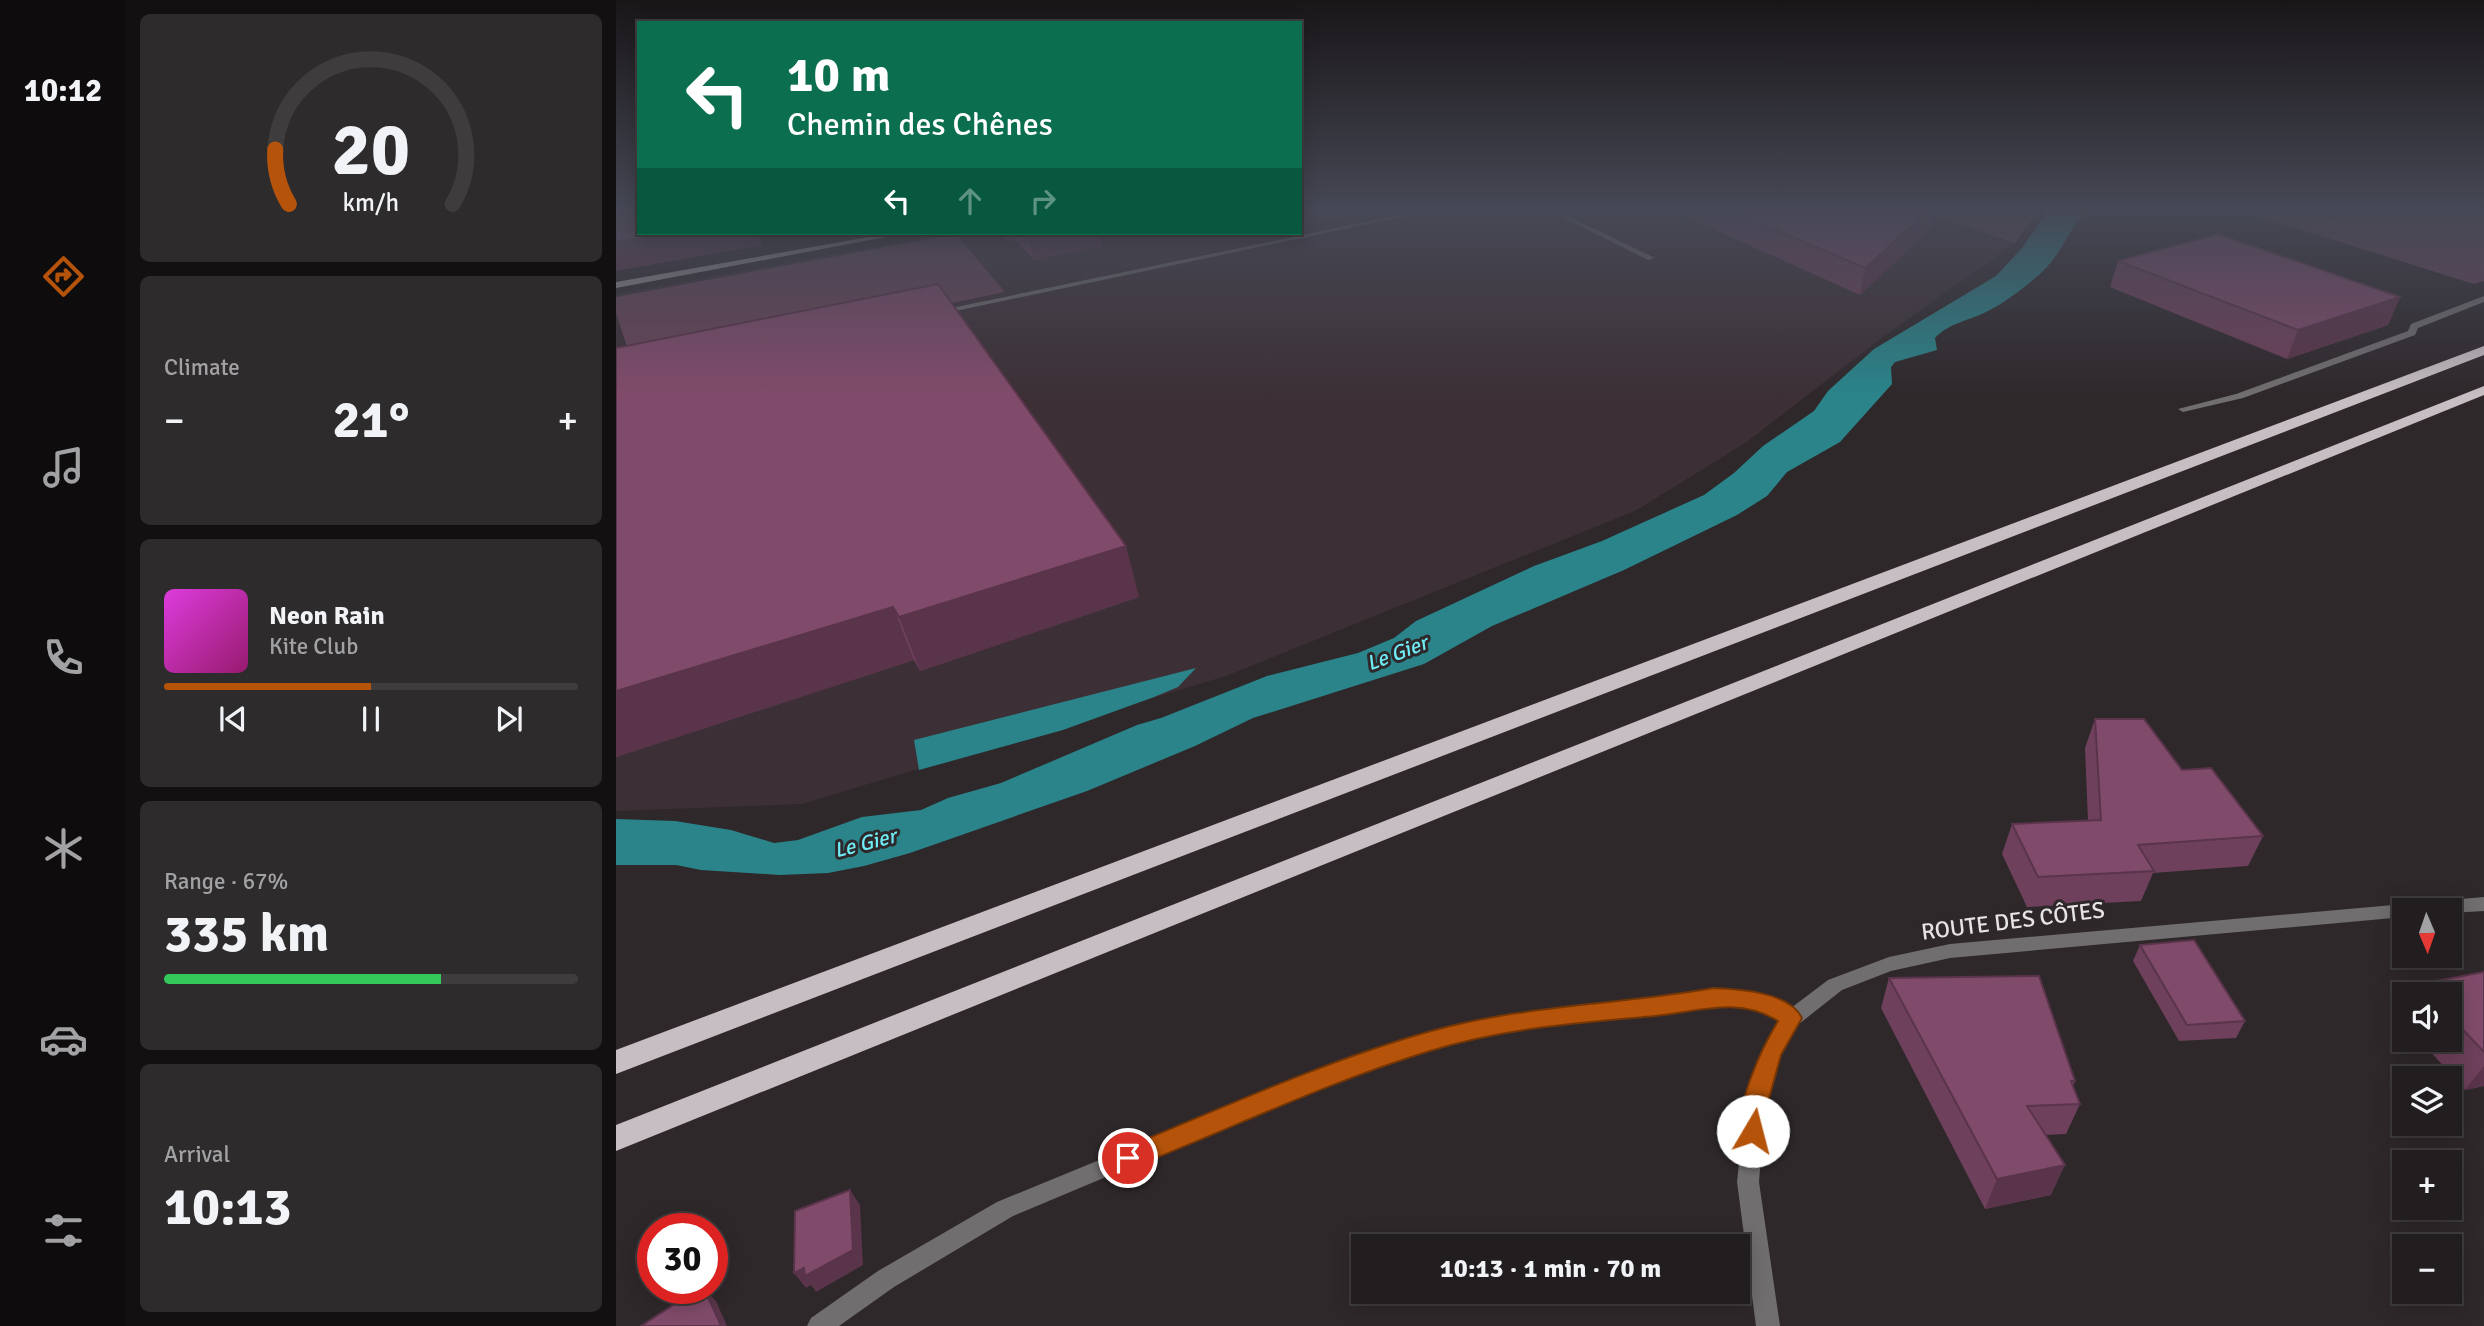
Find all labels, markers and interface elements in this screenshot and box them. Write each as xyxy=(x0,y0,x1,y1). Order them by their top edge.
text: 10 m xyxy=(787,45,890,105)
icon: left xyxy=(672,49,763,140)
text: 10:12 xyxy=(24,71,102,110)
text: Chemin des Chênes xyxy=(787,105,1053,144)
text: 20 xyxy=(332,107,410,196)
icon: left xyxy=(878,182,916,220)
icon: ahead xyxy=(951,182,989,220)
icon: right xyxy=(1024,182,1062,220)
text: km/h xyxy=(343,187,399,218)
icon: directions xyxy=(39,252,88,301)
text: Climate xyxy=(164,353,240,382)
text: 21° xyxy=(333,388,409,452)
text: − xyxy=(164,397,185,444)
text: + xyxy=(557,397,578,444)
icon: music xyxy=(39,443,88,492)
text: Neon Rain xyxy=(269,600,385,632)
water label: Le Gier xyxy=(1363,628,1434,676)
text: Kite Club xyxy=(269,632,358,661)
icon: phone xyxy=(39,633,88,682)
icon: previous xyxy=(214,700,252,738)
icon: pause xyxy=(352,700,390,738)
icon: next xyxy=(490,700,528,738)
water label: Le Gier xyxy=(831,822,902,863)
icon: climate xyxy=(39,824,88,873)
text: Range · 67% xyxy=(164,867,288,896)
street label: ROUTE DES CÔTES xyxy=(1920,895,2106,947)
north arrow xyxy=(2392,898,2462,968)
map controls xyxy=(2392,898,2462,1304)
text: 335 km xyxy=(164,902,329,966)
button: sound xyxy=(2392,982,2462,1052)
icon: car xyxy=(39,1015,88,1064)
button: layers xyxy=(2392,1066,2462,1136)
position arrow xyxy=(1716,1094,1790,1168)
pin xyxy=(1098,1128,1158,1188)
icon: arrive xyxy=(1109,1139,1147,1177)
text: Arrival xyxy=(164,1140,230,1169)
button: + xyxy=(2392,1150,2462,1220)
text: 10:13 xyxy=(164,1175,292,1239)
icon: filters xyxy=(39,1206,88,1255)
speed limit sign: 30 xyxy=(637,1213,728,1304)
button: − xyxy=(2392,1234,2462,1304)
text: 10:13 · 1 min · 70 m xyxy=(1440,1253,1661,1285)

